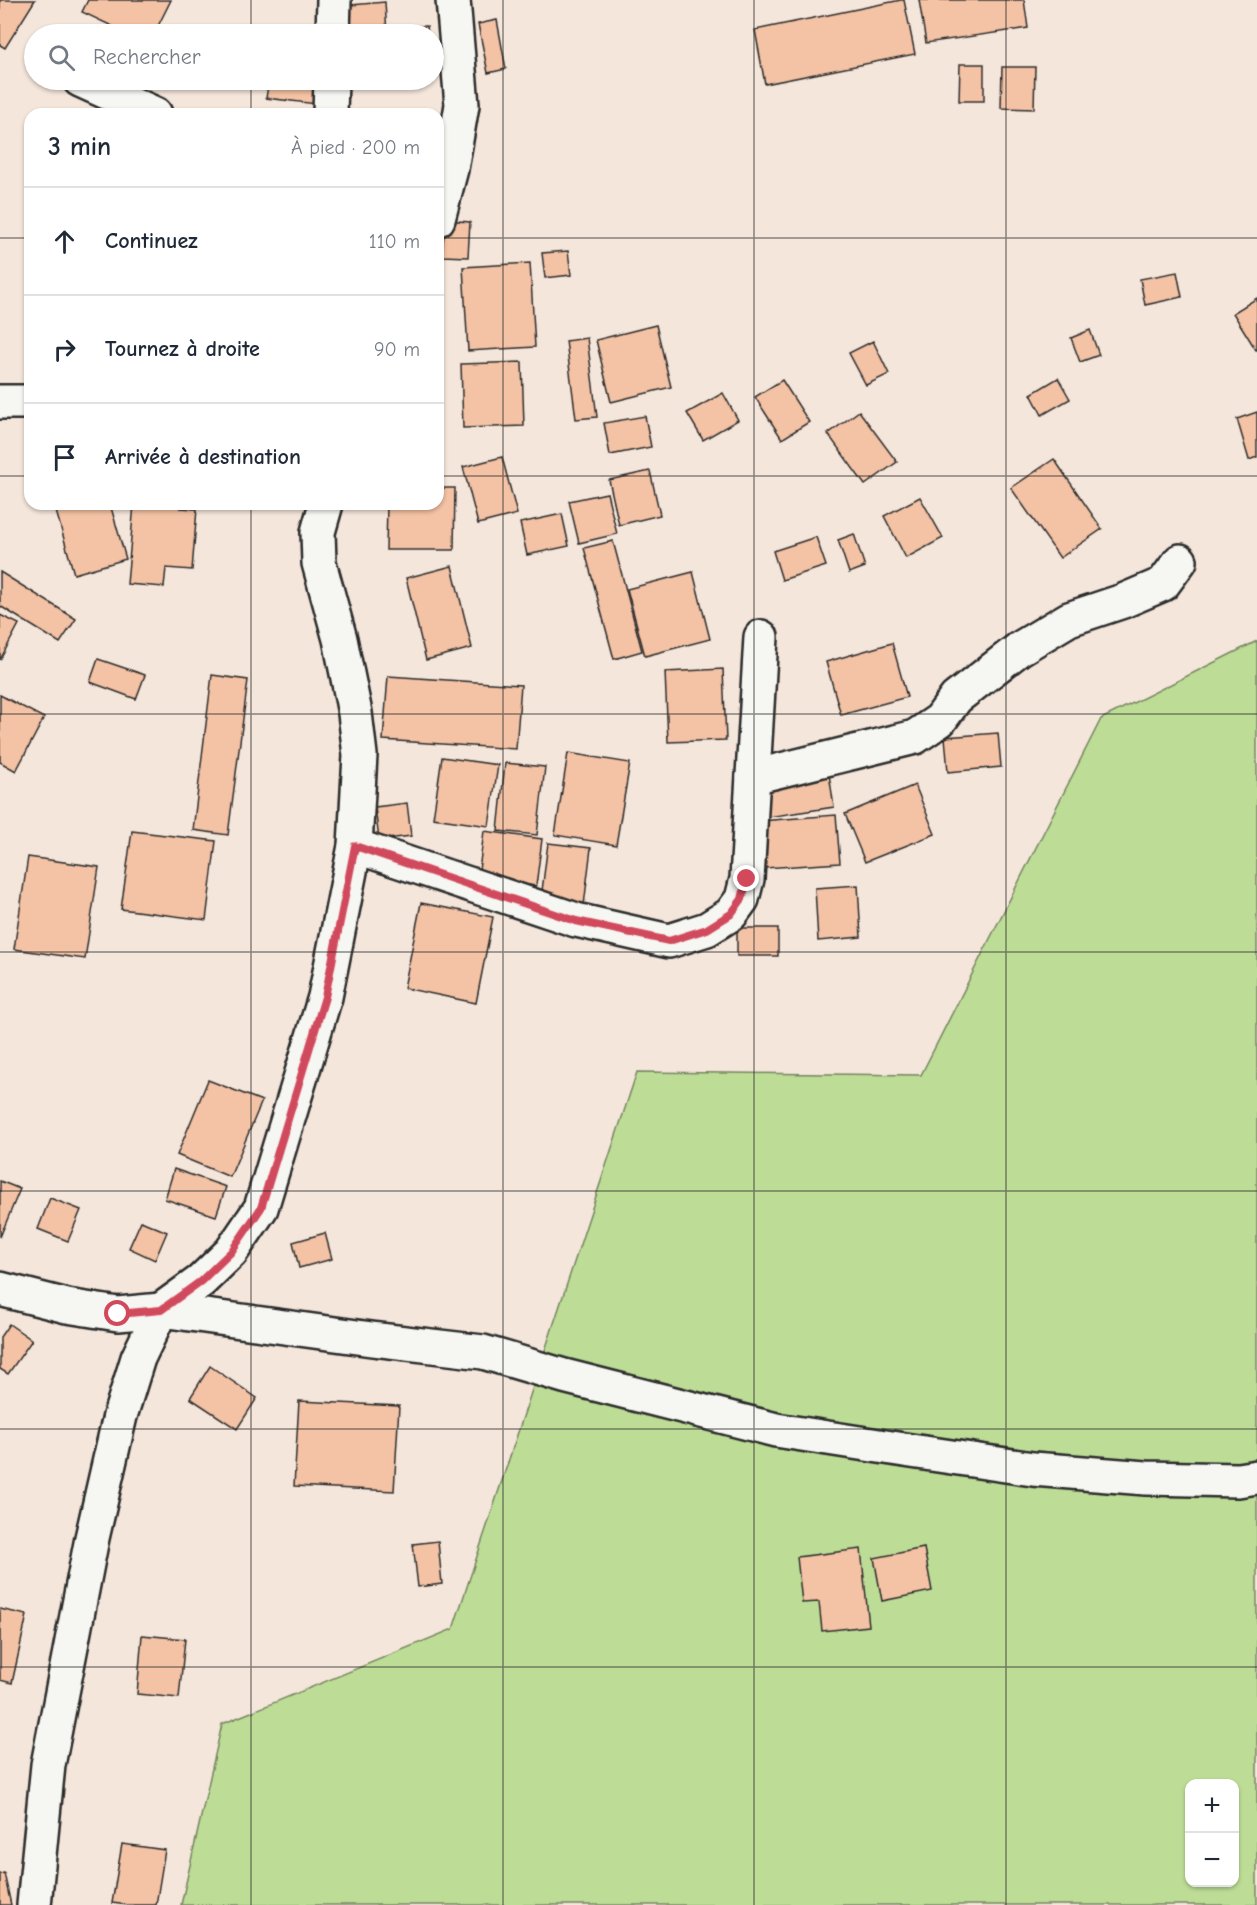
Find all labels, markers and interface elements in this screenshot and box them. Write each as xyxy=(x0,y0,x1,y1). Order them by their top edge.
search box xyxy=(24,24,444,90)
icon: search xyxy=(45,41,78,74)
text: Rechercher xyxy=(93,44,201,70)
text: 3 min xyxy=(48,132,111,162)
text: À pied · 200 m xyxy=(291,136,420,159)
icon: ahead xyxy=(48,225,81,258)
text: Continuez xyxy=(105,228,198,254)
text: 110 m xyxy=(369,230,420,253)
icon: right xyxy=(48,333,81,366)
text: Tournez à droite xyxy=(105,336,260,362)
text: 90 m xyxy=(374,338,420,361)
icon: arrive xyxy=(48,441,81,474)
text: Arrivée à destination xyxy=(105,444,301,470)
route end xyxy=(733,865,759,891)
route start xyxy=(104,1300,130,1326)
map controls xyxy=(1185,1779,1239,1887)
button: + xyxy=(1185,1779,1239,1833)
button: − xyxy=(1185,1833,1239,1887)

